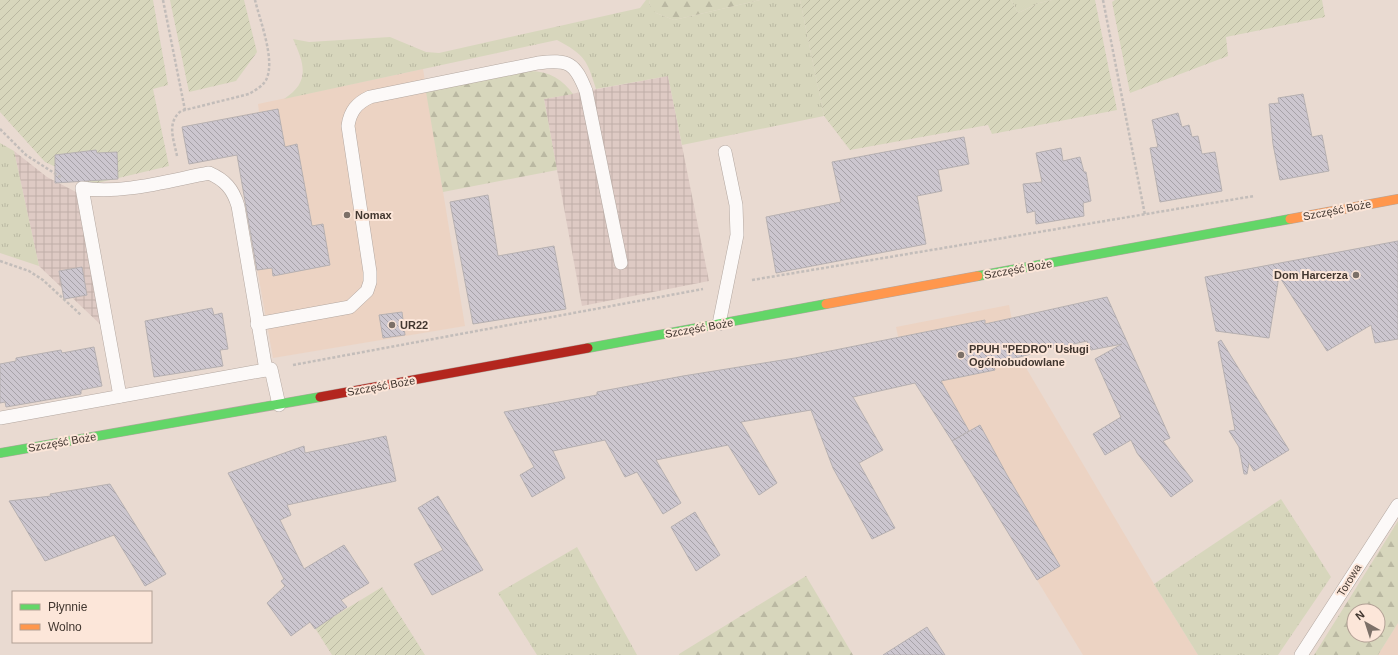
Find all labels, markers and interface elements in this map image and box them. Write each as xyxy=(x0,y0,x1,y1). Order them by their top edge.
street label: Szczęść Boże xyxy=(1302,198,1372,222)
place label: Nomax xyxy=(355,209,393,221)
marker: Nomax xyxy=(342,210,352,220)
street label: Szczęść Boże xyxy=(983,257,1053,281)
place label: Dom Harcerza xyxy=(1274,269,1349,281)
marker: Dom Harcerza xyxy=(1351,270,1361,280)
street label: Szczęść Boże xyxy=(664,316,734,340)
place label: UR22 xyxy=(400,319,428,331)
marker: UR22 xyxy=(387,320,397,330)
place label: PPUH "PEDRO" Usługi Ogólnobudowlane xyxy=(969,343,1089,368)
marker: PPUH "PEDRO" Usługi Ogólnobudowlane xyxy=(956,350,966,360)
street label: Szczęść Boże xyxy=(346,374,416,398)
street label: Szczęść Boże xyxy=(27,430,97,454)
street label: Torowa xyxy=(1335,561,1364,598)
legend xyxy=(12,591,152,643)
text: Płynnie xyxy=(48,600,88,614)
north arrow xyxy=(1346,603,1386,643)
text: N xyxy=(1353,608,1367,622)
text: Wolno xyxy=(48,620,82,634)

